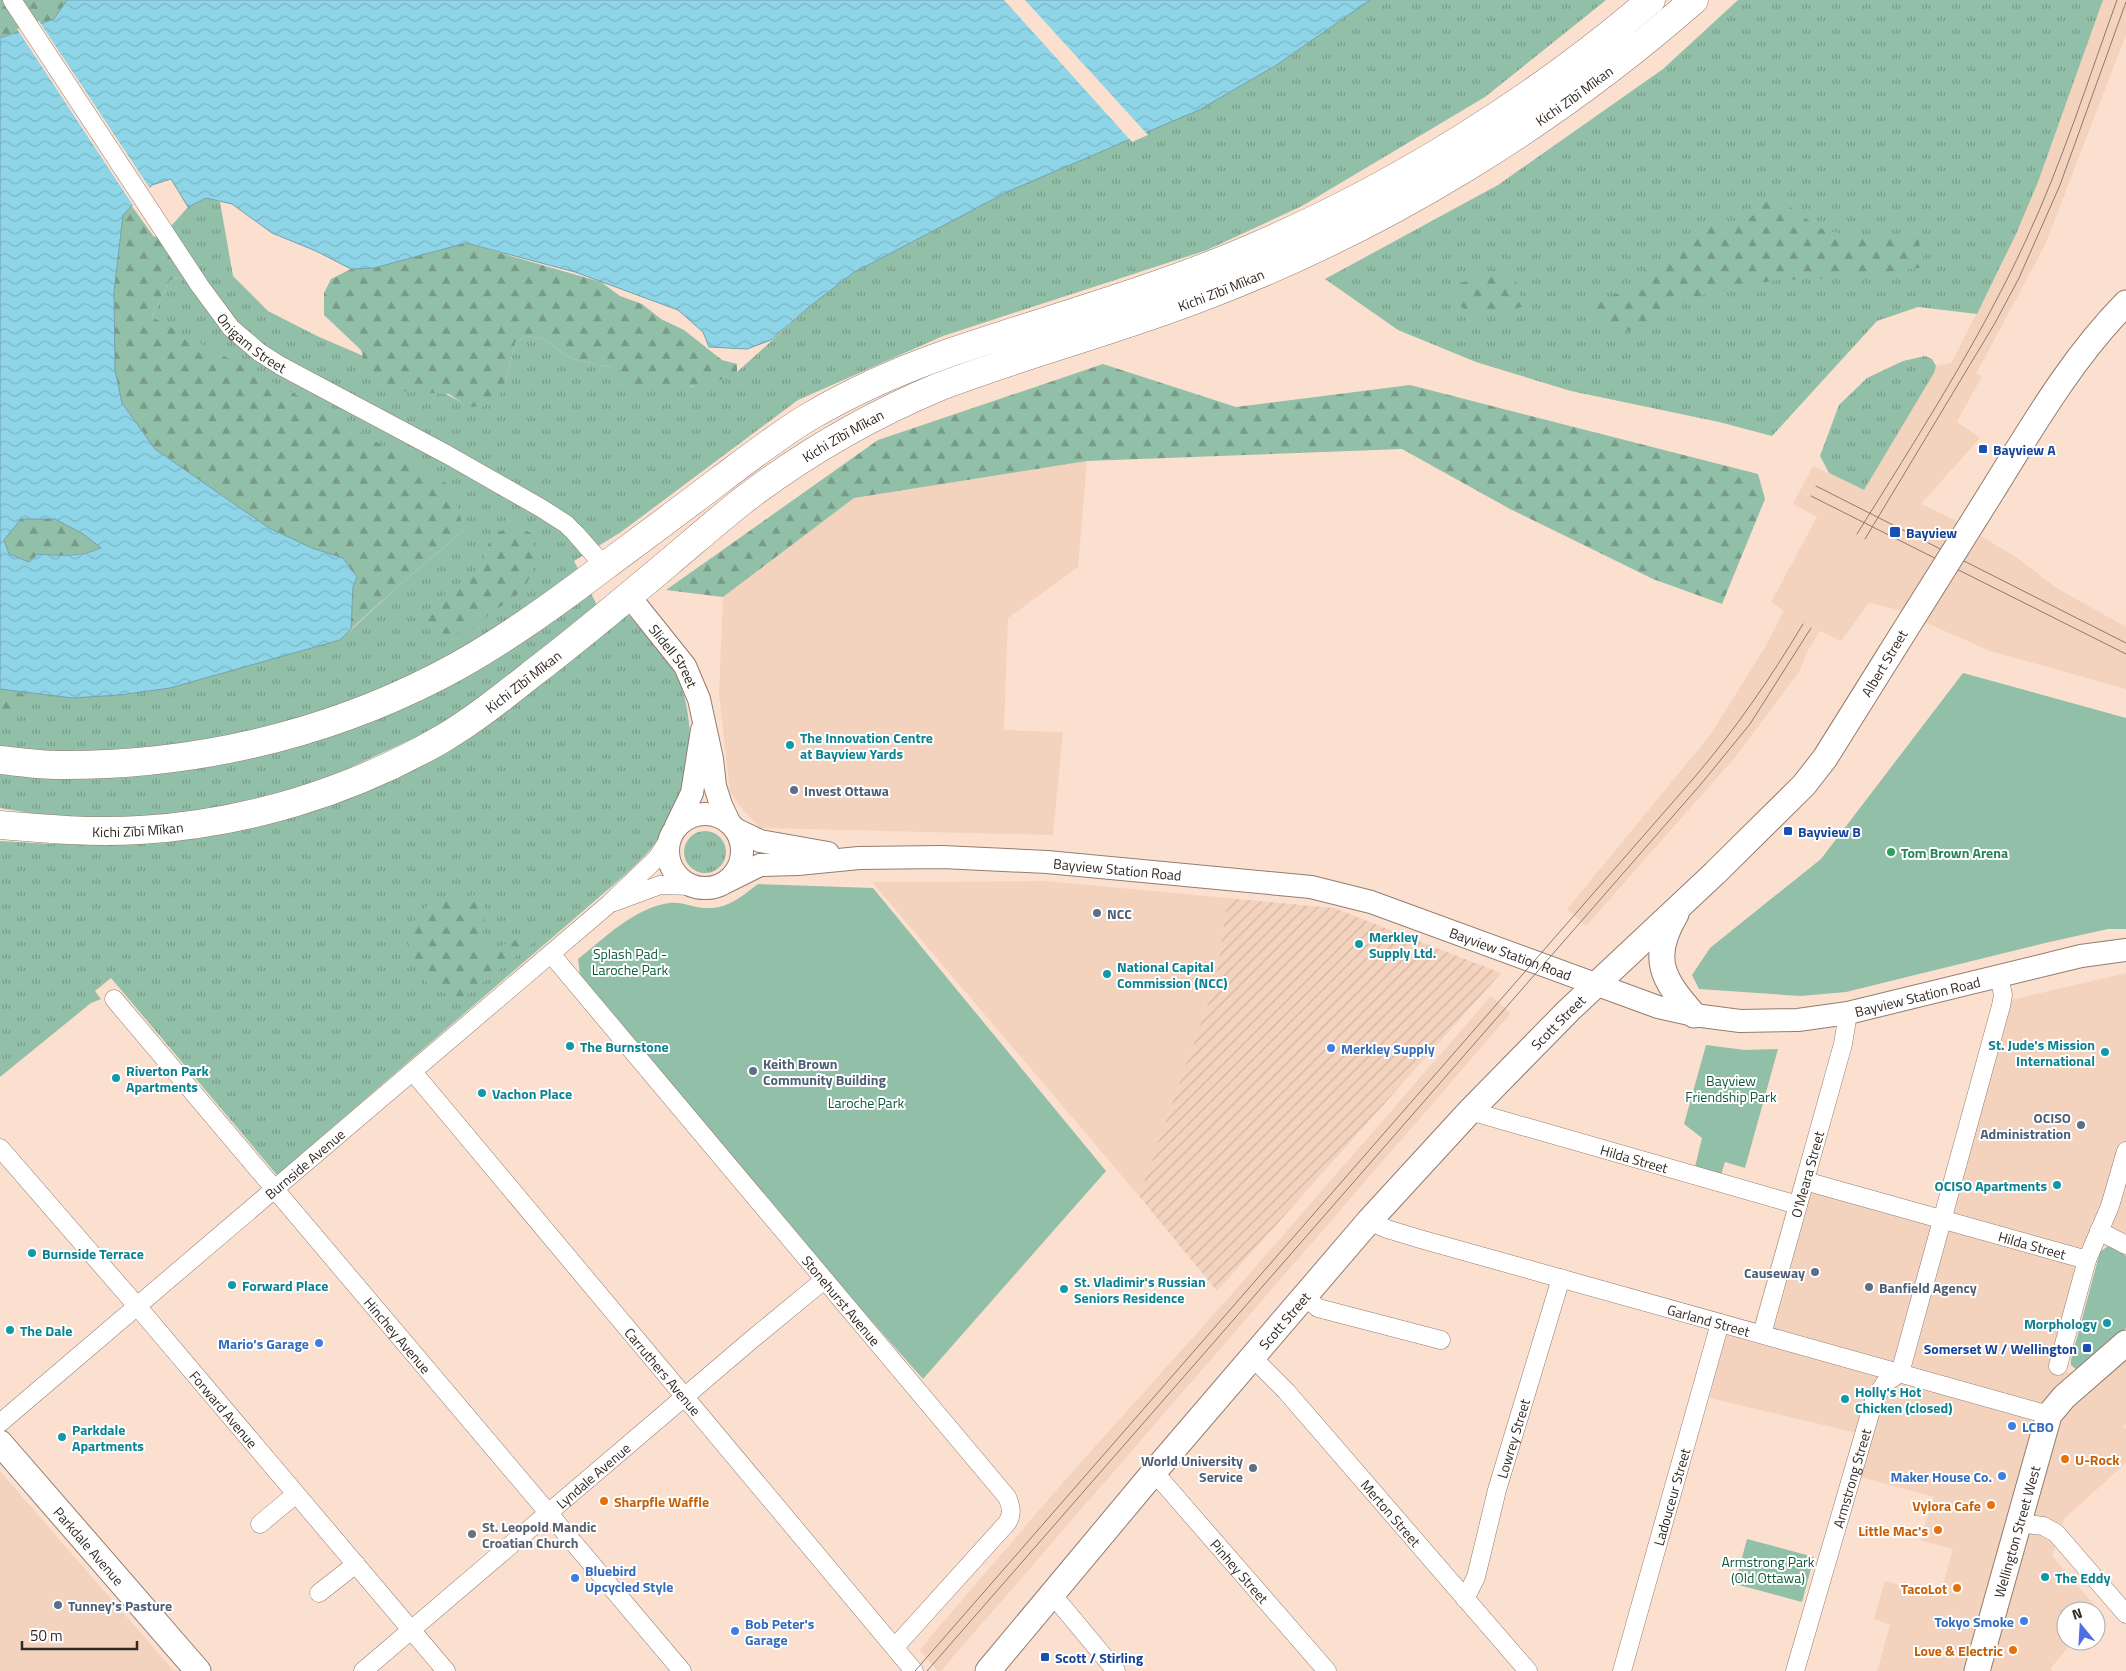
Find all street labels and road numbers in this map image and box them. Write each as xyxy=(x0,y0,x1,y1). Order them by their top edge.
street label: Kichi Zībī Mīkan xyxy=(1531,60,1617,131)
street label: Kichi Zībī Mīkan xyxy=(1175,263,1267,316)
street label: Onigam Street xyxy=(212,308,291,378)
street label: Kichi Zībī Mīkan xyxy=(798,404,887,467)
street label: Slidell Street xyxy=(645,619,703,691)
street label: Albert Street xyxy=(1856,625,1912,701)
street label: Kichi Zībī Mīkan xyxy=(481,645,565,717)
street label: Kichi Zībī Mīkan xyxy=(92,816,184,842)
street label: Bayview Station Road xyxy=(1052,852,1183,885)
street label: Bayview Station Road xyxy=(1447,921,1575,985)
street label: Bayview Station Road xyxy=(1852,971,1982,1022)
street label: Scott Street xyxy=(1526,990,1590,1054)
street label: Burnside Avenue xyxy=(260,1123,349,1204)
street label: O'Meara Street xyxy=(1785,1128,1829,1220)
street label: Hilda Street xyxy=(1598,1138,1671,1178)
street label: Hilda Street xyxy=(1996,1225,2069,1264)
street label: Stonehurst Avenue xyxy=(797,1250,886,1350)
street label: Scott Street xyxy=(1253,1287,1315,1354)
street label: Hinchey Avenue xyxy=(360,1292,437,1378)
street label: Garland Street xyxy=(1665,1298,1753,1341)
street label: Carruthers Avenue xyxy=(620,1322,706,1420)
street label: Forward Avenue xyxy=(185,1366,263,1452)
street label: Lowrey Street xyxy=(1491,1396,1535,1481)
street label: Armstrong Street xyxy=(1827,1426,1876,1530)
street label: Lyndale Avenue xyxy=(551,1437,635,1513)
street label: Ladouceur Street xyxy=(1647,1445,1695,1548)
street label: Wellington Street West xyxy=(1988,1463,2045,1600)
street label: Merton Street xyxy=(1356,1475,1426,1551)
street label: Parkdale Avenue xyxy=(49,1502,129,1590)
street label: Pinhey Street xyxy=(1206,1534,1274,1608)

